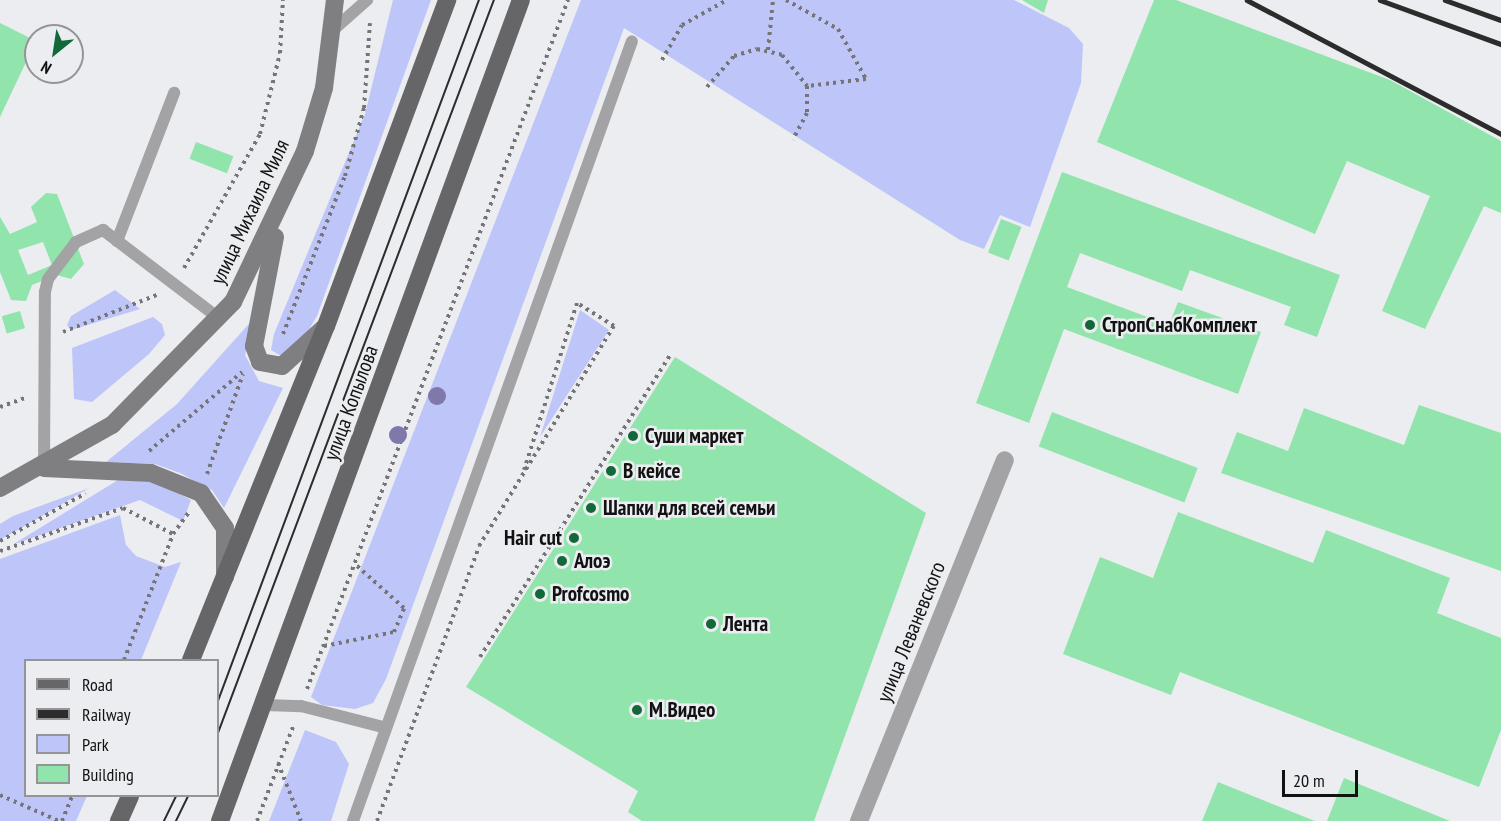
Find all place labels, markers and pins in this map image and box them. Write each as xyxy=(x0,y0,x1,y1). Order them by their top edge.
place label: СтропСнабКомплект xyxy=(1102,312,1257,338)
marker: СтропСнабКомплект xyxy=(1083,318,1097,332)
place label: Суши маркет xyxy=(645,423,744,449)
marker: Суши маркет xyxy=(626,429,640,443)
place label: В кейсе xyxy=(623,458,680,484)
marker: В кейсе xyxy=(604,464,618,478)
place label: Шапки для всей семьи xyxy=(603,495,775,521)
marker: Шапки для всей семьи xyxy=(584,501,598,515)
place label: Hair cut xyxy=(504,525,562,551)
marker: Hair cut xyxy=(567,531,581,545)
place label: Алоэ xyxy=(574,548,610,574)
marker: Алоэ xyxy=(555,554,569,568)
place label: Profcosmo xyxy=(552,581,629,607)
marker: Profcosmo xyxy=(533,587,547,601)
place label: Лента xyxy=(723,611,768,637)
marker: Лента xyxy=(704,617,718,631)
place label: М.Видео xyxy=(649,697,715,723)
marker: М.Видео xyxy=(630,703,644,717)

